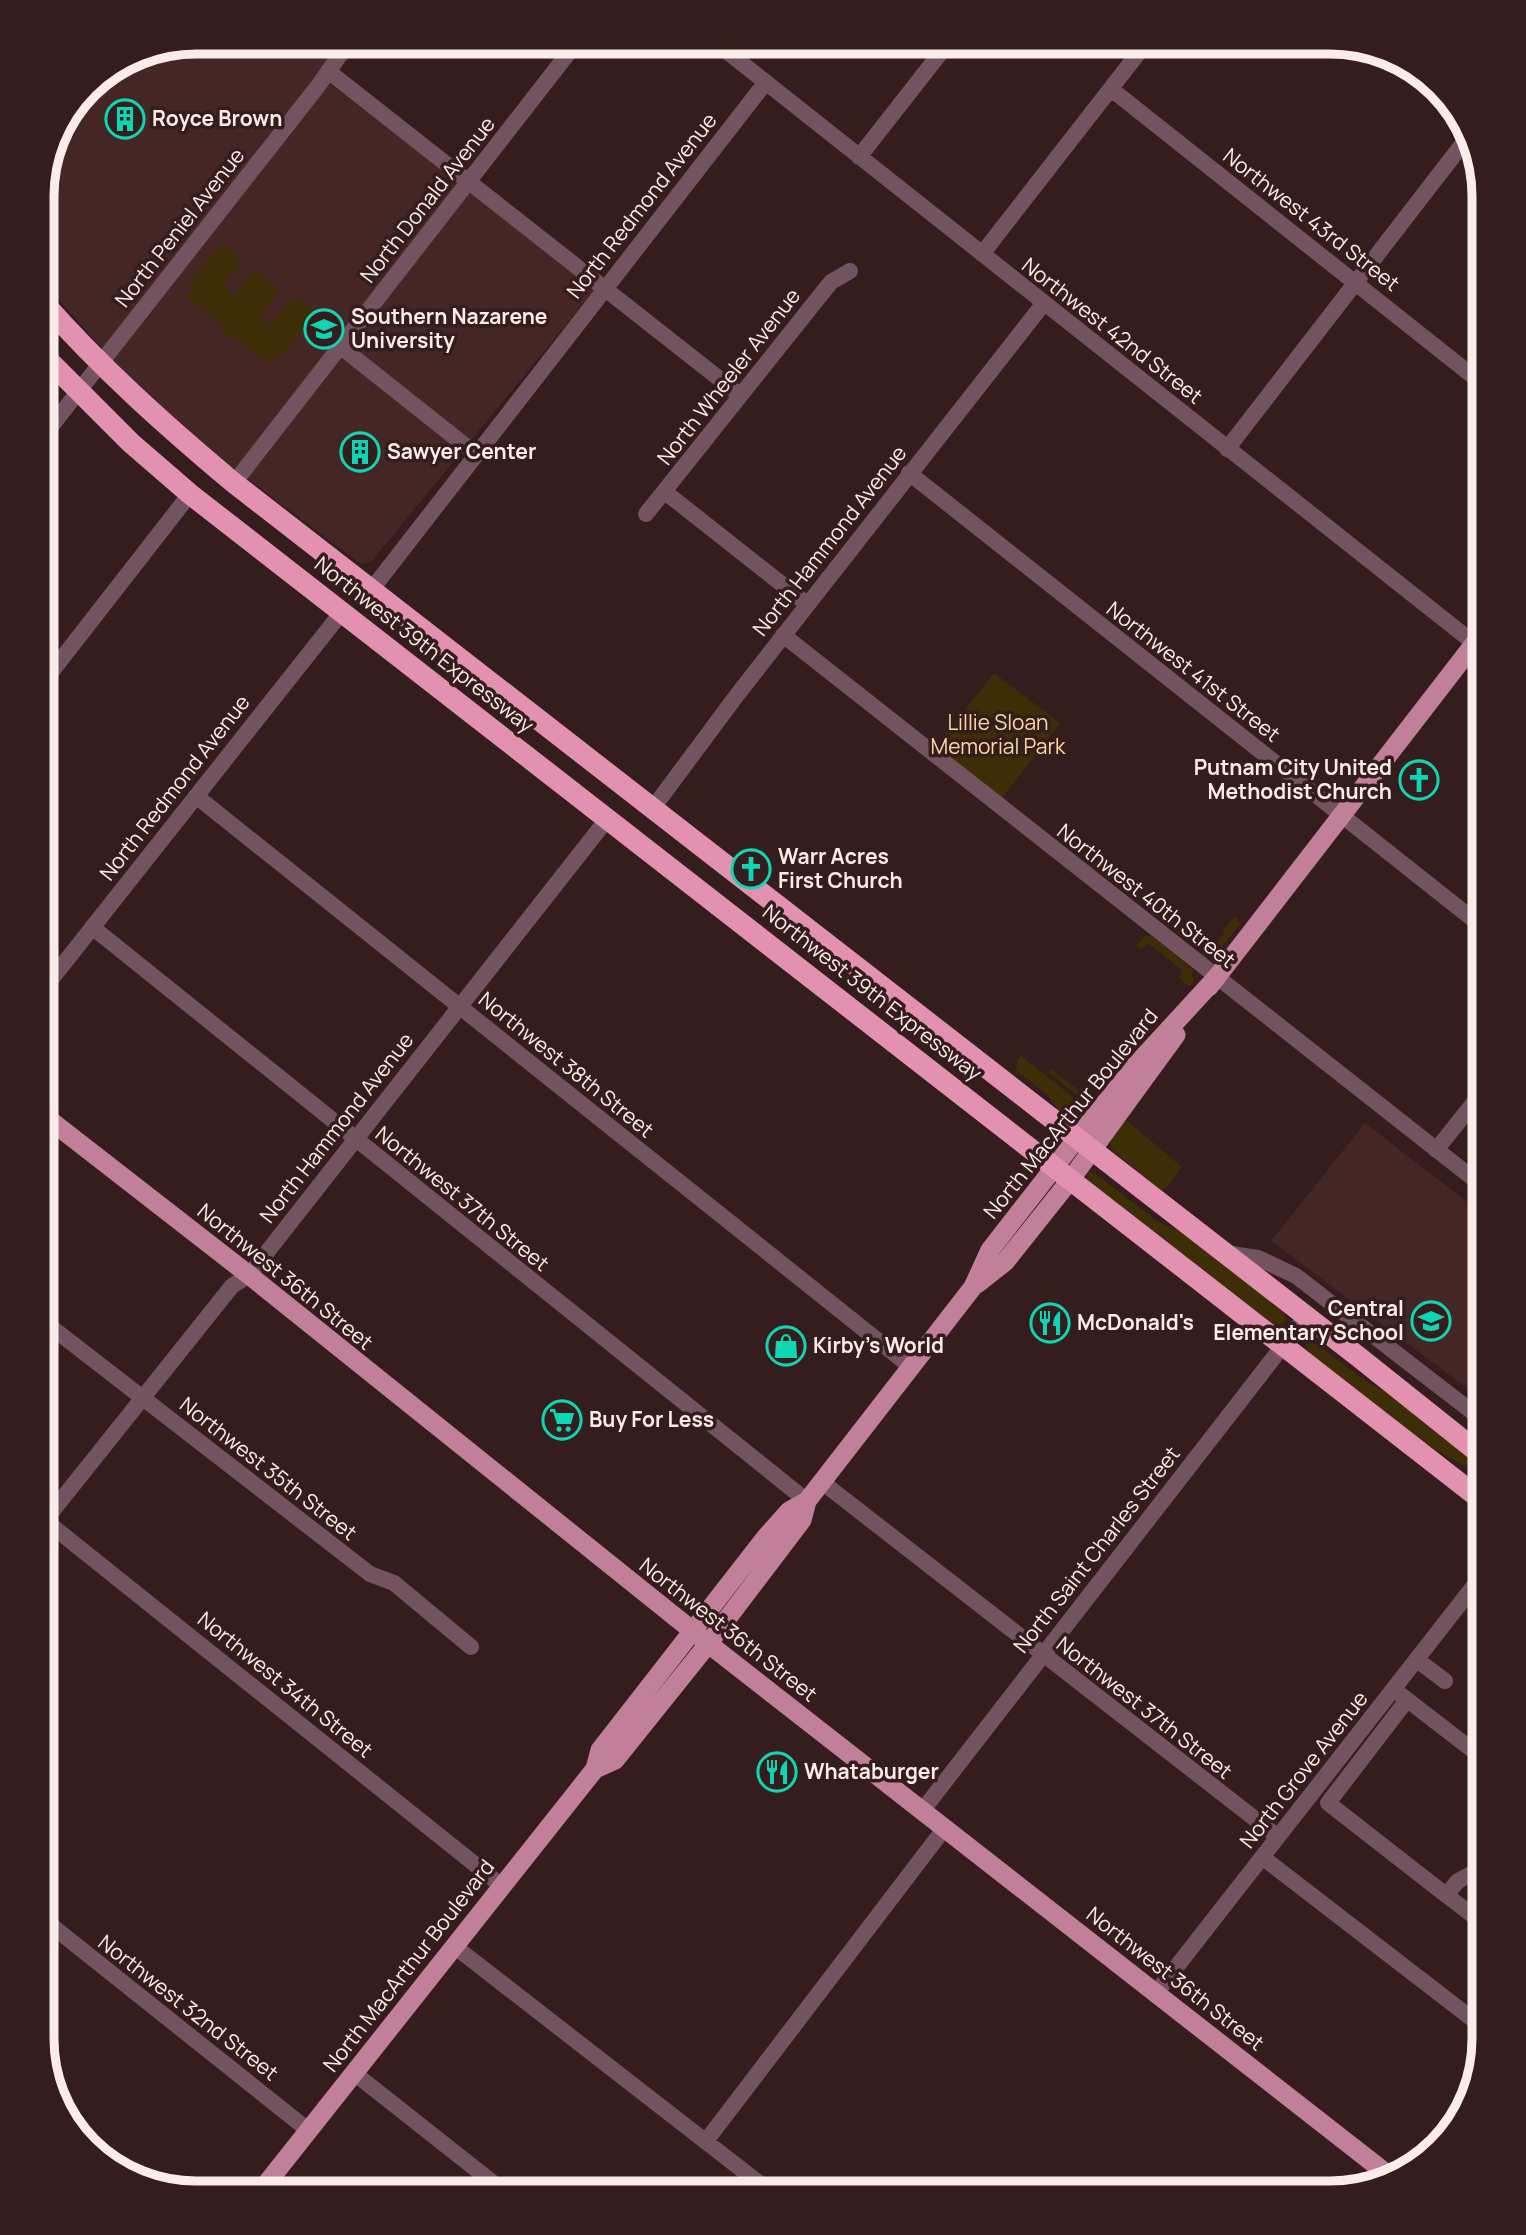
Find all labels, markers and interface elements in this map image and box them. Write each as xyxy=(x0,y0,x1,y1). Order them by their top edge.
building icon: Royce Brown xyxy=(104,98,146,140)
place label: Royce Brown xyxy=(152,104,282,132)
street label: North Redmond Avenue xyxy=(560,107,723,304)
street label: North Donald Avenue xyxy=(354,111,501,288)
street label: North Peniel Avenue xyxy=(108,142,250,313)
street label: Northwest 43rd Street xyxy=(1218,142,1406,297)
street label: Northwest 42nd Street xyxy=(1017,251,1209,410)
street label: North Wheeler Avenue xyxy=(650,282,806,470)
place label: Southern Nazarene University xyxy=(351,302,547,354)
school or university icon: Southern Nazarene University xyxy=(303,308,345,350)
building icon: Sawyer Center xyxy=(339,431,381,473)
place label: Sawyer Center xyxy=(387,437,536,465)
street label: North Hammond Avenue xyxy=(746,439,912,641)
street label: Northwest 39th Expressway xyxy=(309,550,540,739)
street label: Northwest 41st Street xyxy=(1101,595,1286,748)
street label: North Redmond Avenue xyxy=(93,689,256,886)
park label: Lillie Sloan Memorial Park xyxy=(931,708,1066,760)
place label: Putnam City United Methodist Church xyxy=(1194,753,1392,805)
church icon: Putnam City United Methodist Church xyxy=(1398,759,1440,801)
street label: Northwest 40th Street xyxy=(1052,817,1241,974)
place label: Warr Acres First Church xyxy=(778,842,903,894)
church icon: Warr Acres First Church xyxy=(730,848,772,890)
street label: Northwest 39th Expressway xyxy=(757,898,988,1087)
street label: Northwest 38th Street xyxy=(473,985,660,1144)
street label: North MacArthur Boulevard xyxy=(977,1003,1164,1224)
street label: North Hammond Avenue xyxy=(253,1026,419,1228)
street label: Northwest 37th Street xyxy=(370,1119,555,1277)
street label: Northwest 36th Street xyxy=(192,1197,379,1356)
place label: Central Elementary School xyxy=(1213,1294,1404,1346)
school or university icon: Central Elementary School xyxy=(1410,1300,1452,1342)
restaurant icon: McDonald's xyxy=(1029,1302,1071,1344)
place label: McDonald's xyxy=(1077,1308,1194,1336)
shop icon: Kirby's World xyxy=(765,1325,807,1367)
place label: Kirby's World xyxy=(813,1331,944,1359)
street label: Northwest 35th Street xyxy=(174,1390,363,1546)
supermarket icon: Buy For Less xyxy=(541,1399,583,1441)
place label: Buy For Less xyxy=(589,1405,714,1433)
street label: North Saint Charles Street xyxy=(1007,1440,1186,1658)
street label: Northwest 36th Street xyxy=(634,1551,823,1707)
street label: Northwest 34th Street xyxy=(192,1605,379,1764)
street label: Northwest 37th Street xyxy=(1051,1630,1238,1785)
street label: North Grove Avenue xyxy=(1233,1685,1373,1854)
restaurant icon: Whataburger xyxy=(756,1751,798,1793)
place label: Whataburger xyxy=(804,1757,939,1785)
street label: North MacArthur Boulevard xyxy=(316,1853,500,2077)
street label: Northwest 36th Street xyxy=(1081,1900,1270,2056)
street label: Northwest 32nd Street xyxy=(93,1928,284,2086)

